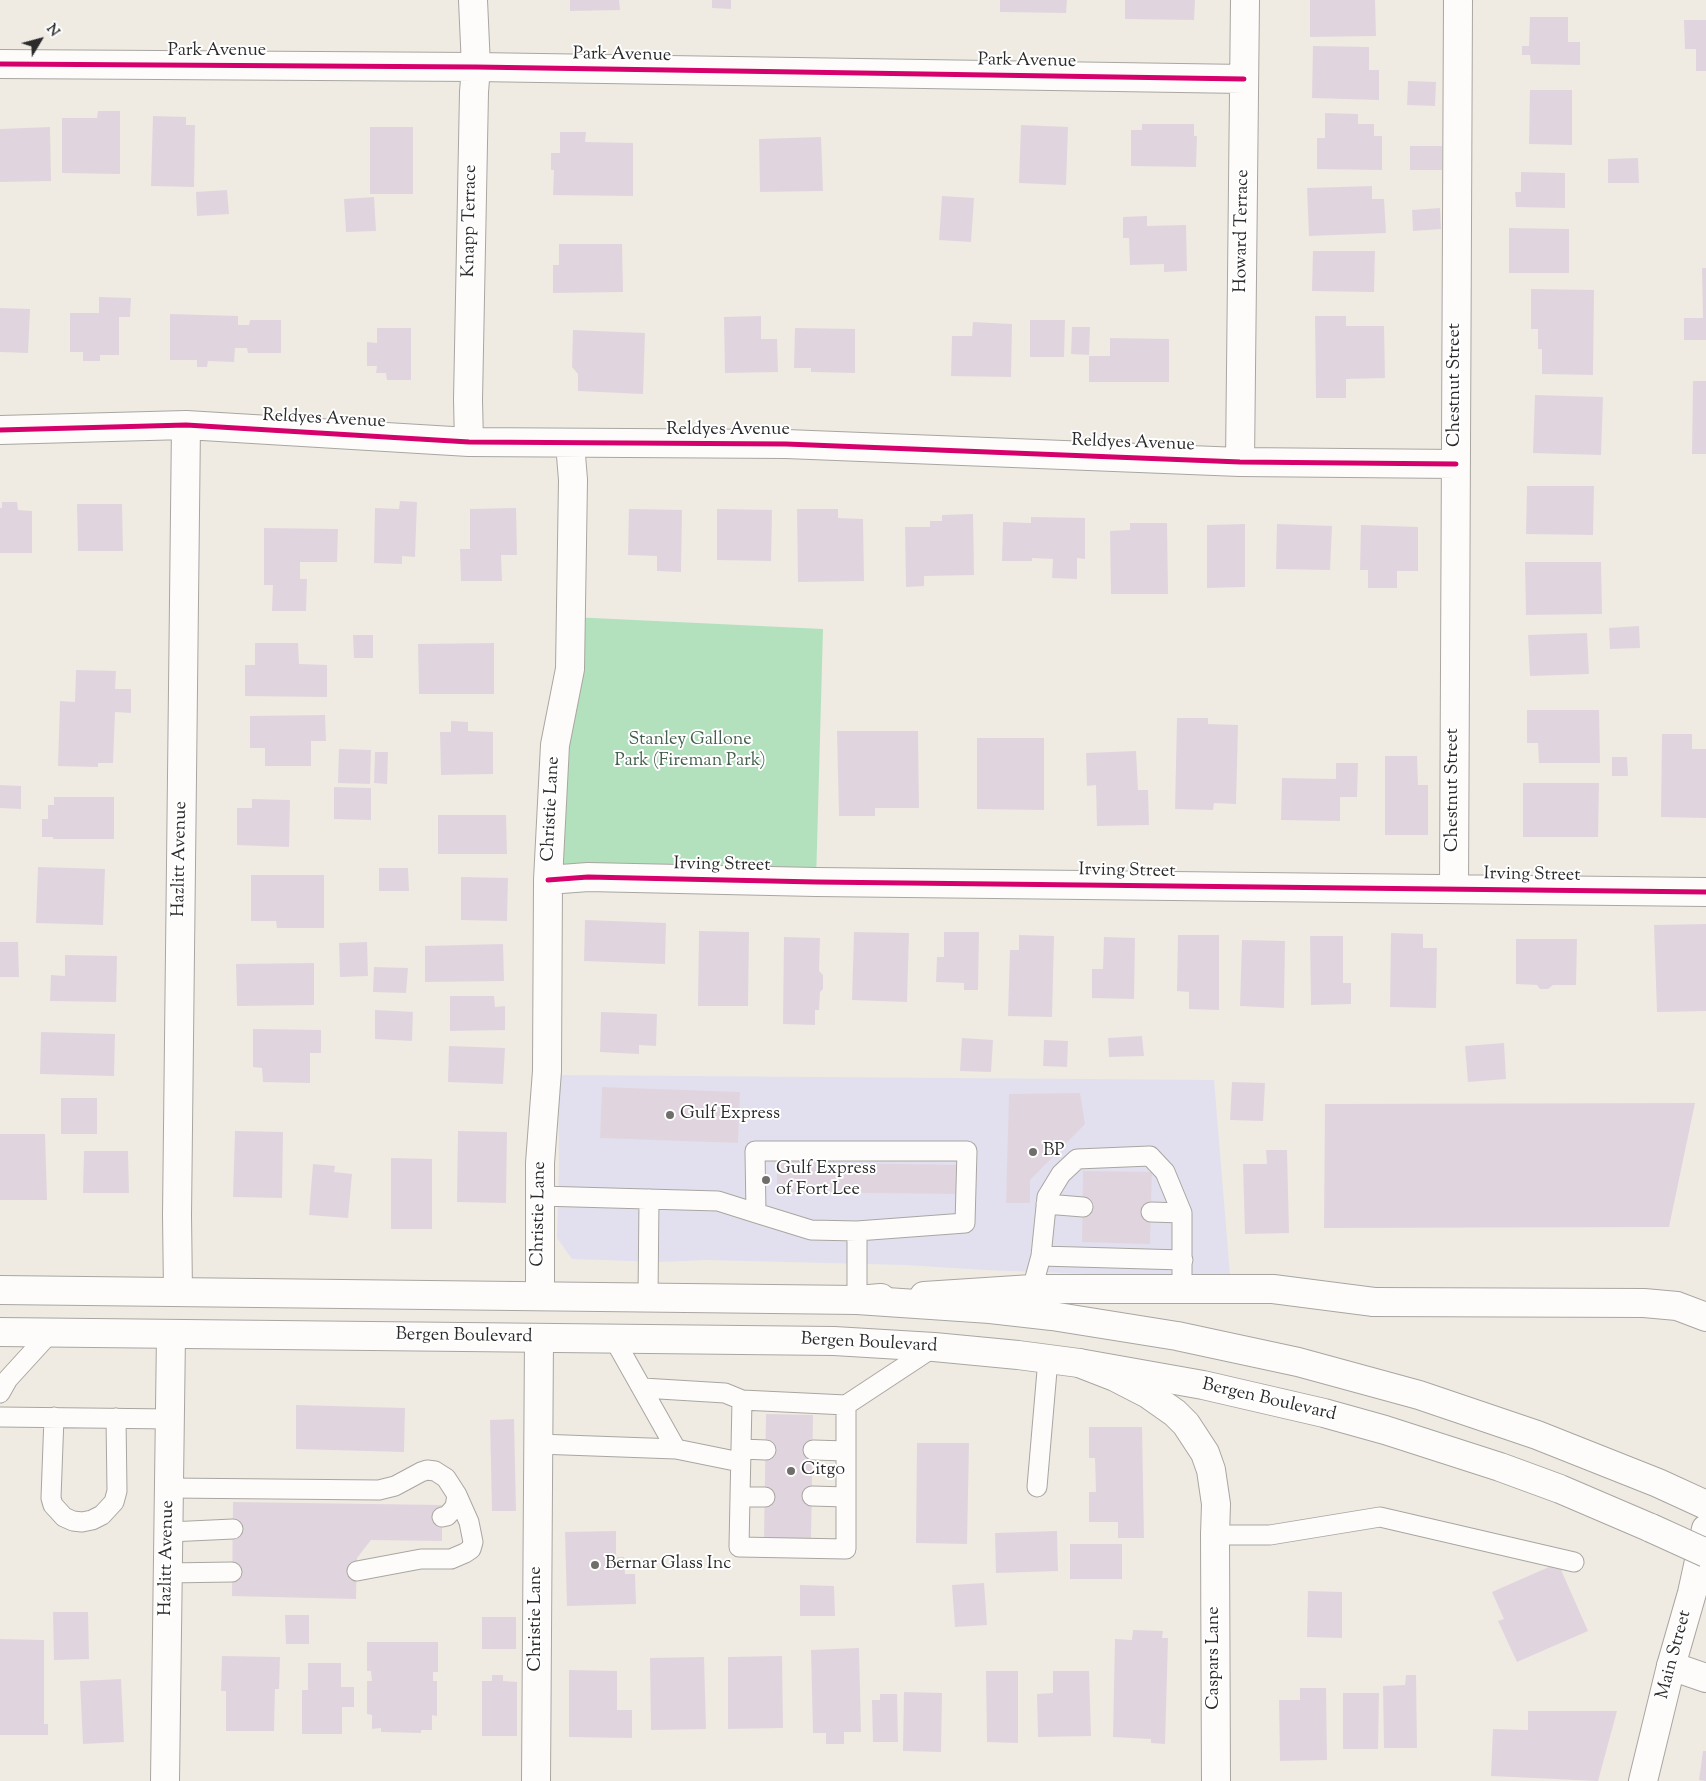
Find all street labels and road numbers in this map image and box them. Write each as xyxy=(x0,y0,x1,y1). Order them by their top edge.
street label: Park Avenue xyxy=(168,41,266,63)
street label: Park Avenue xyxy=(573,44,671,68)
street label: Park Avenue xyxy=(978,50,1076,74)
street label: Knapp Terrace xyxy=(459,164,483,278)
street label: Howard Terrace xyxy=(1231,169,1255,293)
street label: Chestnut Street xyxy=(1445,323,1467,447)
street label: Reldyes Avenue xyxy=(262,406,386,434)
street label: Reldyes Avenue xyxy=(666,420,790,442)
street label: Reldyes Avenue xyxy=(1071,431,1195,457)
street label: Chestnut Street xyxy=(1443,728,1465,852)
street label: Christie Lane xyxy=(538,756,566,862)
street label: Hazlitt Avenue xyxy=(169,801,193,917)
street label: Irving Street xyxy=(673,854,771,878)
street label: Irving Street xyxy=(1078,860,1176,884)
street label: Irving Street xyxy=(1483,864,1581,888)
street label: Christie Lane xyxy=(528,1161,552,1267)
street label: Bergen Boulevard xyxy=(395,1325,533,1349)
street label: Bergen Boulevard xyxy=(800,1330,938,1358)
street label: Bergen Boulevard xyxy=(1200,1375,1338,1427)
street label: Hazlitt Avenue xyxy=(156,1500,180,1616)
street label: Christie Lane xyxy=(526,1566,548,1672)
street label: Caspars Lane xyxy=(1204,1606,1226,1710)
street label: Main Street xyxy=(1653,1608,1697,1702)

